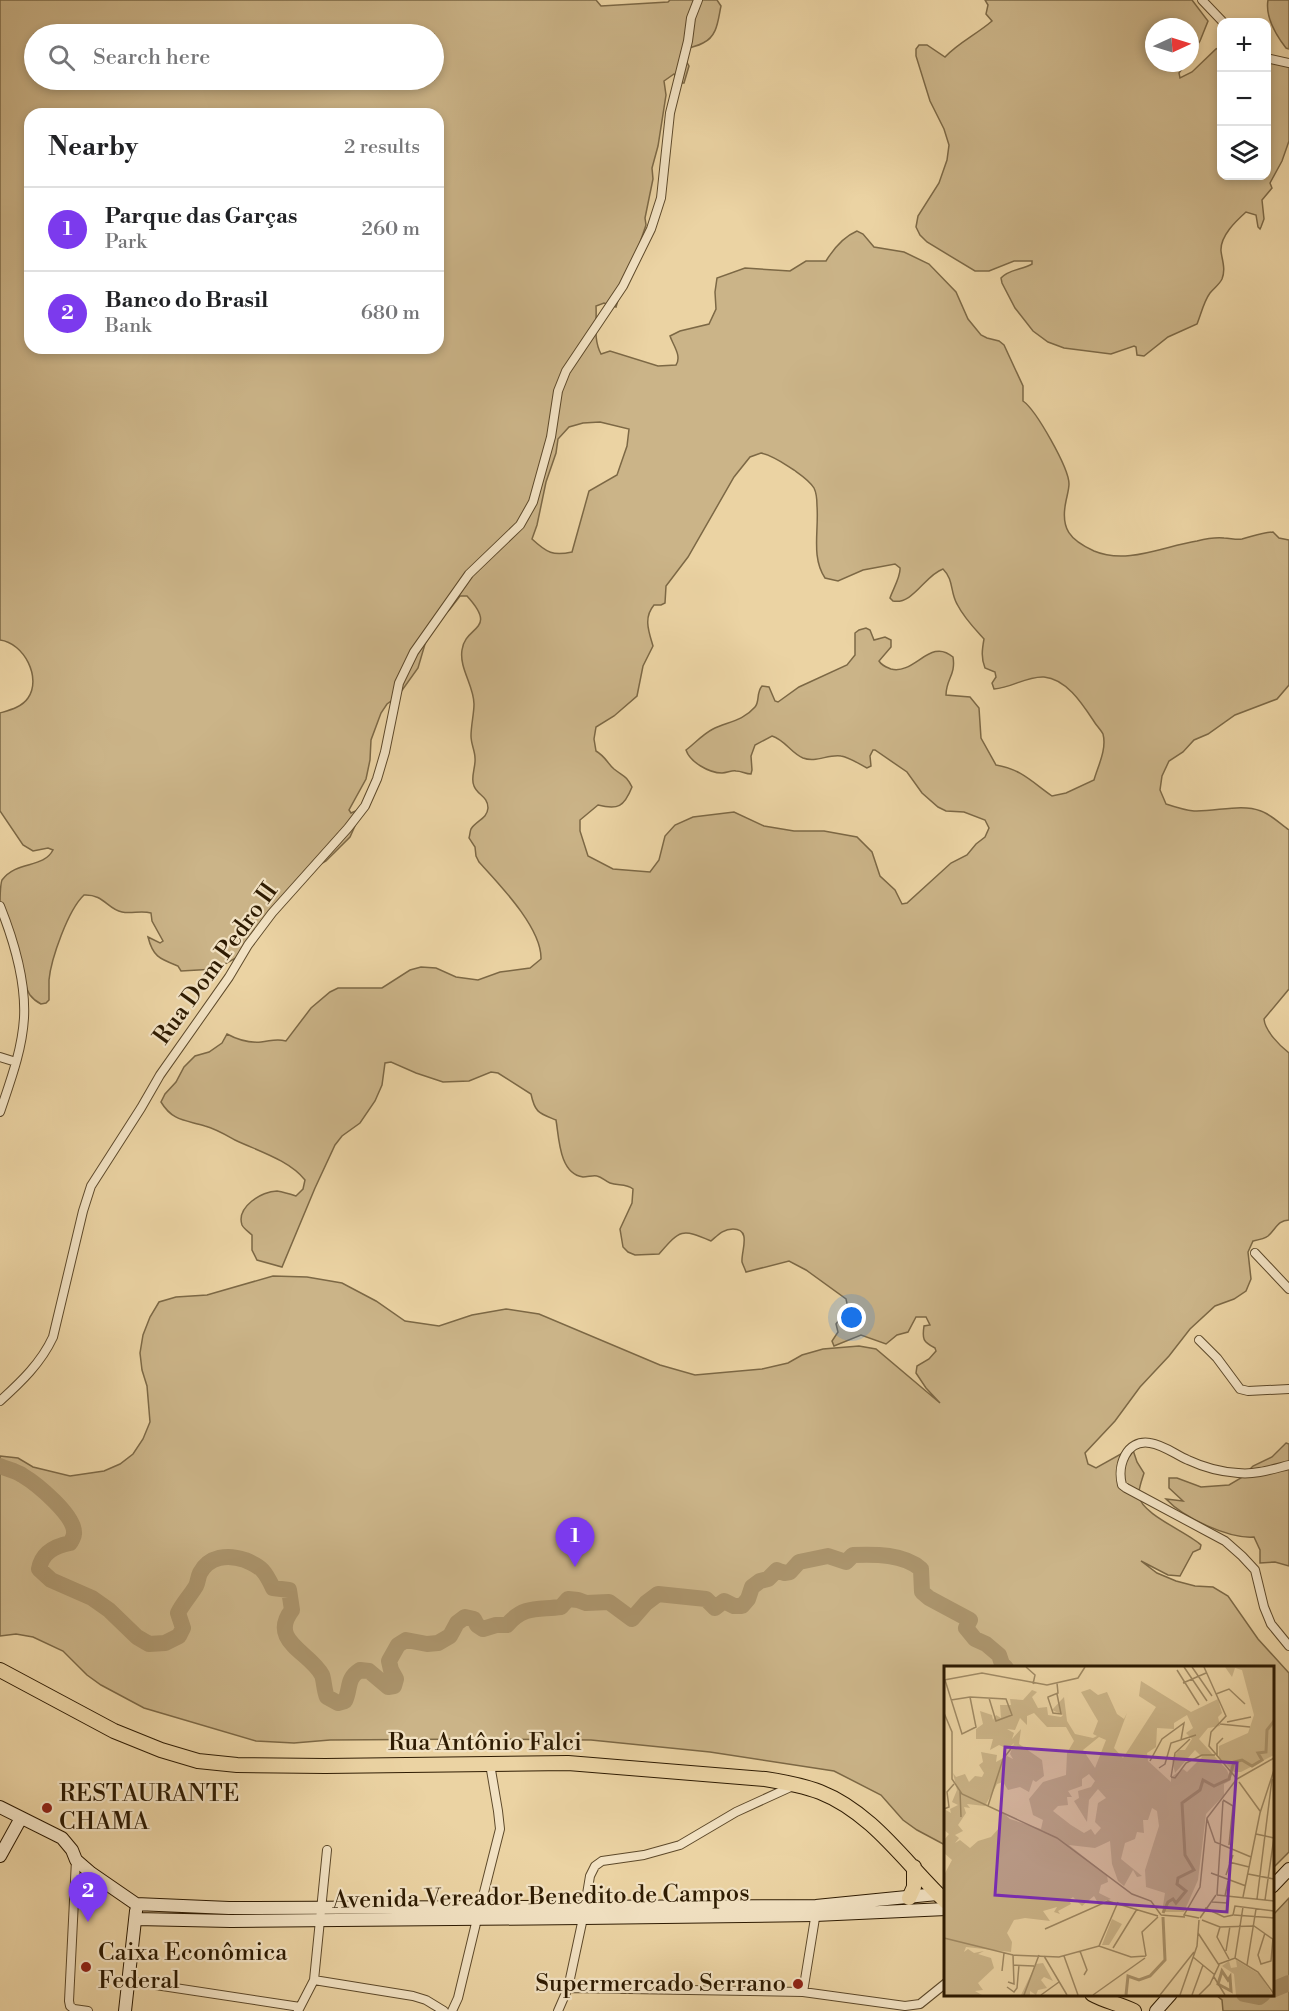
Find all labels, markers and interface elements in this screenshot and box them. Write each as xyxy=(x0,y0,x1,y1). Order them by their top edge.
north arrow xyxy=(1145,18,1199,72)
map controls xyxy=(1217,18,1271,180)
button: + xyxy=(1217,18,1271,72)
search box xyxy=(24,24,444,90)
icon: search xyxy=(45,41,78,74)
text: Search here xyxy=(93,44,210,71)
button: − xyxy=(1217,72,1271,126)
button: layers xyxy=(1217,126,1271,180)
text: Nearby xyxy=(48,131,138,163)
text: 2 results xyxy=(344,135,420,160)
text: Parque das Garças xyxy=(105,203,297,230)
text: 1 xyxy=(63,217,72,242)
text: 260 m xyxy=(362,217,420,242)
text: Park xyxy=(105,230,147,255)
text: Banco do Brasil xyxy=(105,287,268,314)
text: 2 xyxy=(61,301,74,326)
text: 680 m xyxy=(361,301,420,326)
text: Bank xyxy=(105,314,152,339)
street label: Rua Dom Pedro II xyxy=(147,877,285,1051)
your location xyxy=(837,1303,866,1332)
pin: 1 xyxy=(556,1518,594,1567)
inset map xyxy=(944,1666,1274,1996)
street label: Rua Antônio Falci xyxy=(388,1728,582,1758)
place label: RESTAURANTE CHAMA xyxy=(59,1779,239,1837)
marker: RESTAURANTE CHAMA xyxy=(40,1801,54,1815)
pin: 2 xyxy=(68,1872,107,1922)
street label: Avenida Vereador Benedito de Campos xyxy=(331,1878,750,1916)
place label: Caixa Econômica Federal xyxy=(98,1938,288,1996)
marker: Caixa Econômica Federal xyxy=(79,1960,93,1974)
place label: Supermercado Serrano xyxy=(535,1969,786,1999)
marker: Supermercado Serrano xyxy=(791,1977,805,1991)

